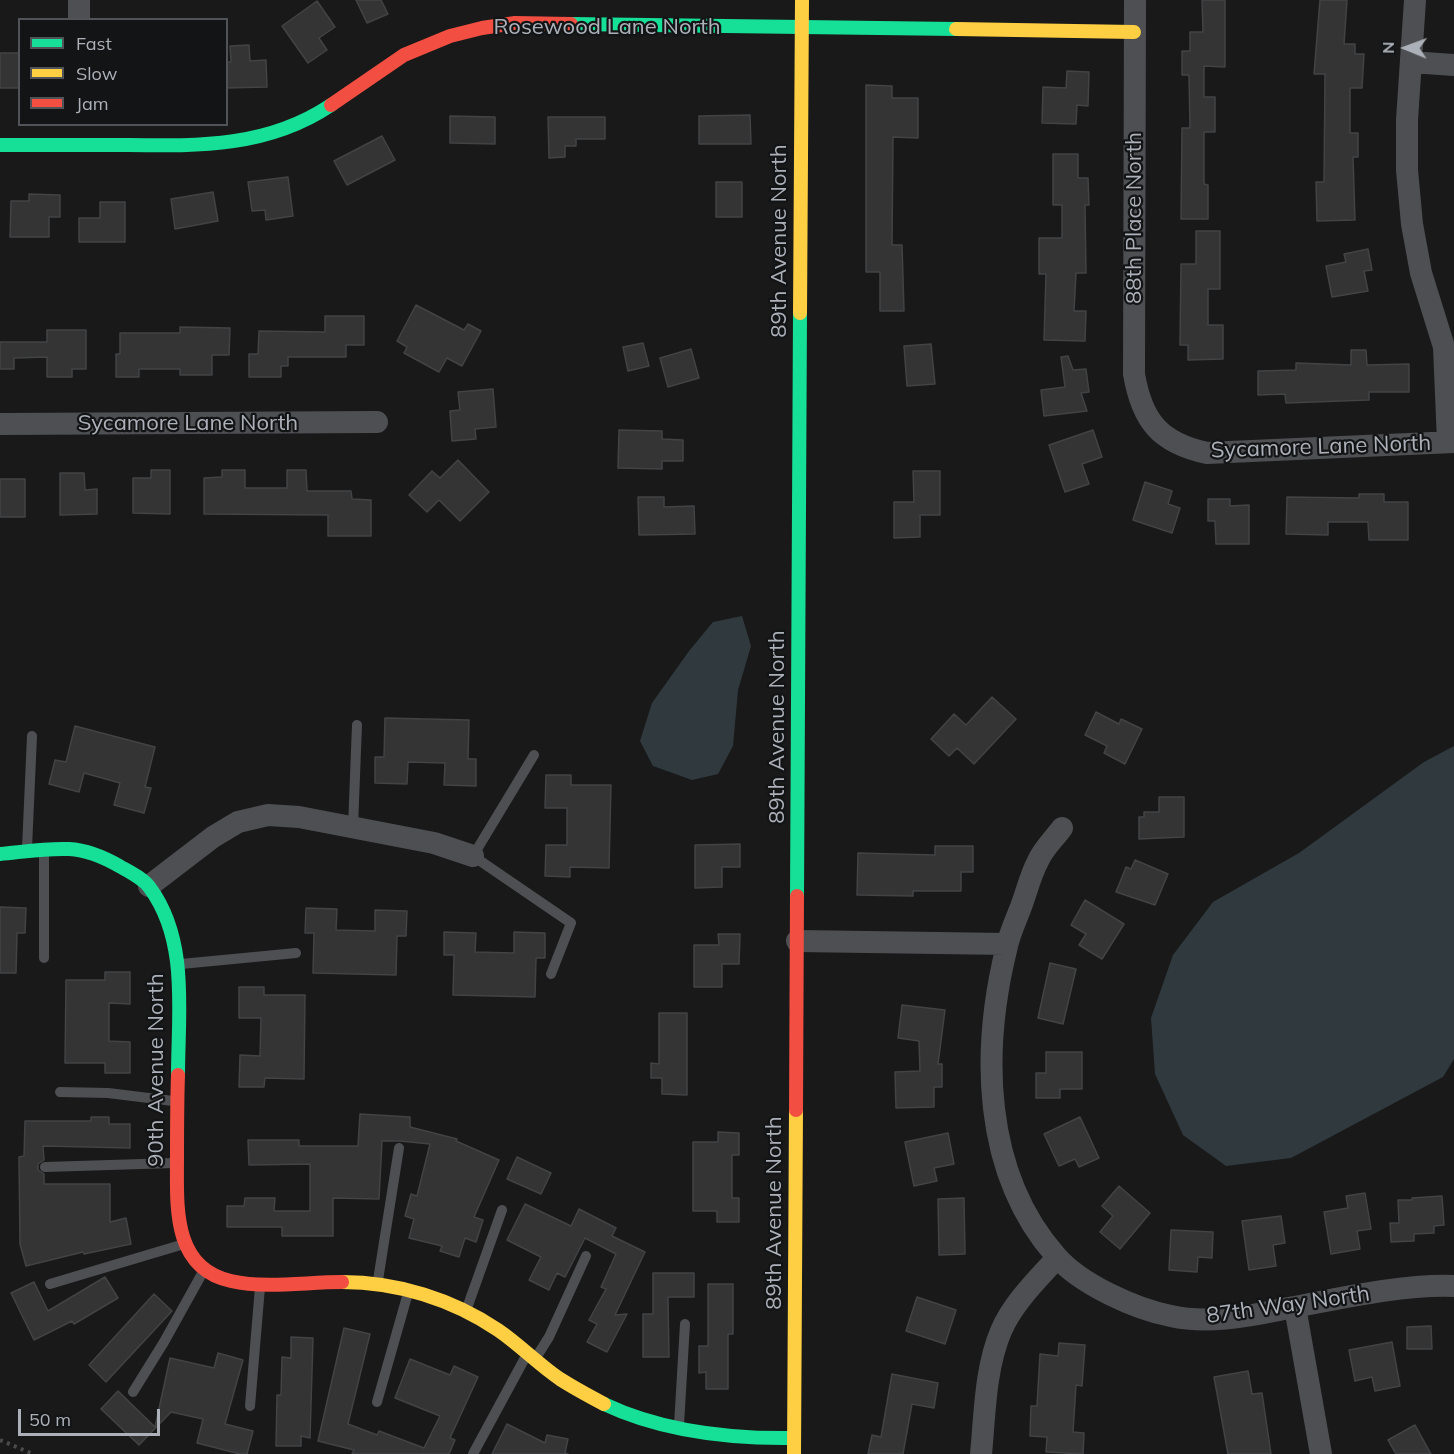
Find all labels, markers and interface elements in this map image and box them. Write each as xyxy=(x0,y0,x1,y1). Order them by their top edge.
street label: Rosewood Lane North xyxy=(493,14,721,40)
legend xyxy=(18,18,228,126)
north arrow xyxy=(1376,18,1436,78)
text: Fast xyxy=(76,32,112,55)
text: N xyxy=(1378,41,1398,54)
text: Slow xyxy=(76,62,117,85)
text: Jam xyxy=(76,92,109,115)
street label: 88th Place North xyxy=(1121,132,1147,304)
street label: 89th Avenue North xyxy=(766,144,792,338)
street label: Sycamore Lane North xyxy=(78,410,298,436)
street label: Sycamore Lane North xyxy=(1210,430,1432,464)
street label: 89th Avenue North xyxy=(764,630,790,824)
street label: 90th Avenue North xyxy=(143,973,169,1167)
street label: 89th Avenue North xyxy=(761,1116,787,1310)
street label: 87th Way North xyxy=(1205,1280,1371,1330)
scale bar xyxy=(21,1397,164,1435)
text: 50 m xyxy=(29,1408,71,1431)

